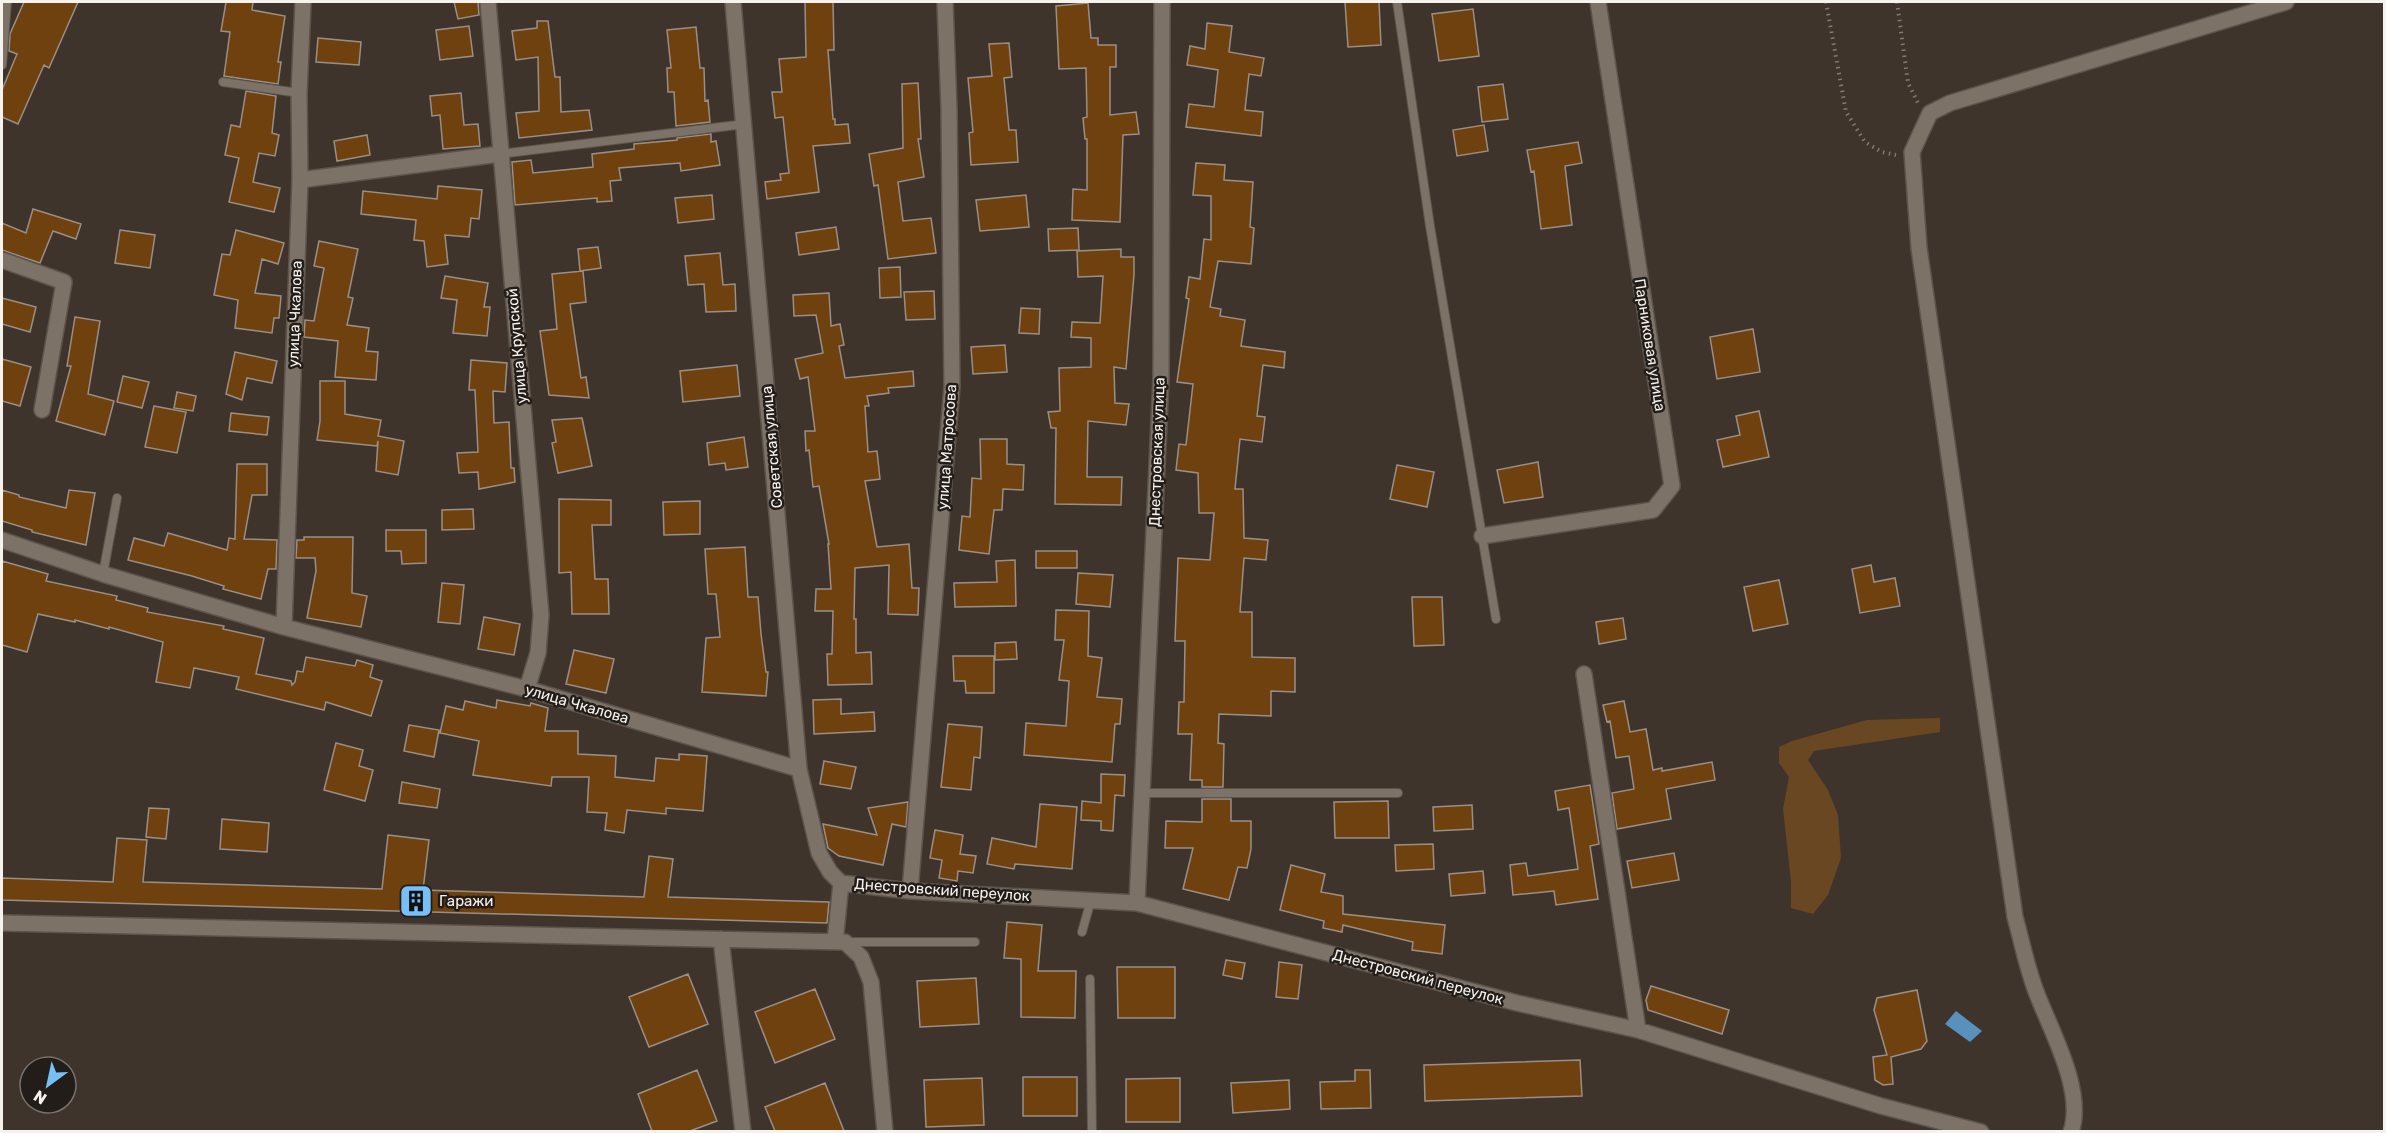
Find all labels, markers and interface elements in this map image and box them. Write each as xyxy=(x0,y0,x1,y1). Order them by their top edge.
street label: улица Чкалова xyxy=(284,260,306,368)
street label: Парниковая улица xyxy=(1631,277,1669,413)
street label: улица Крупской xyxy=(503,287,531,405)
street label: Днестровская улица xyxy=(1145,377,1169,527)
street label: улица Матросова xyxy=(934,384,960,510)
street label: Советская улица xyxy=(758,385,786,509)
street label: улица Чкалова xyxy=(523,681,631,727)
street label: Днестровский переулок xyxy=(854,875,1030,905)
building icon: Гаражи xyxy=(398,883,434,919)
place label: Гаражи xyxy=(439,892,493,910)
street label: Днестровский переулок xyxy=(1331,946,1505,1008)
north arrow xyxy=(18,1055,78,1115)
text: N xyxy=(30,1086,50,1108)

